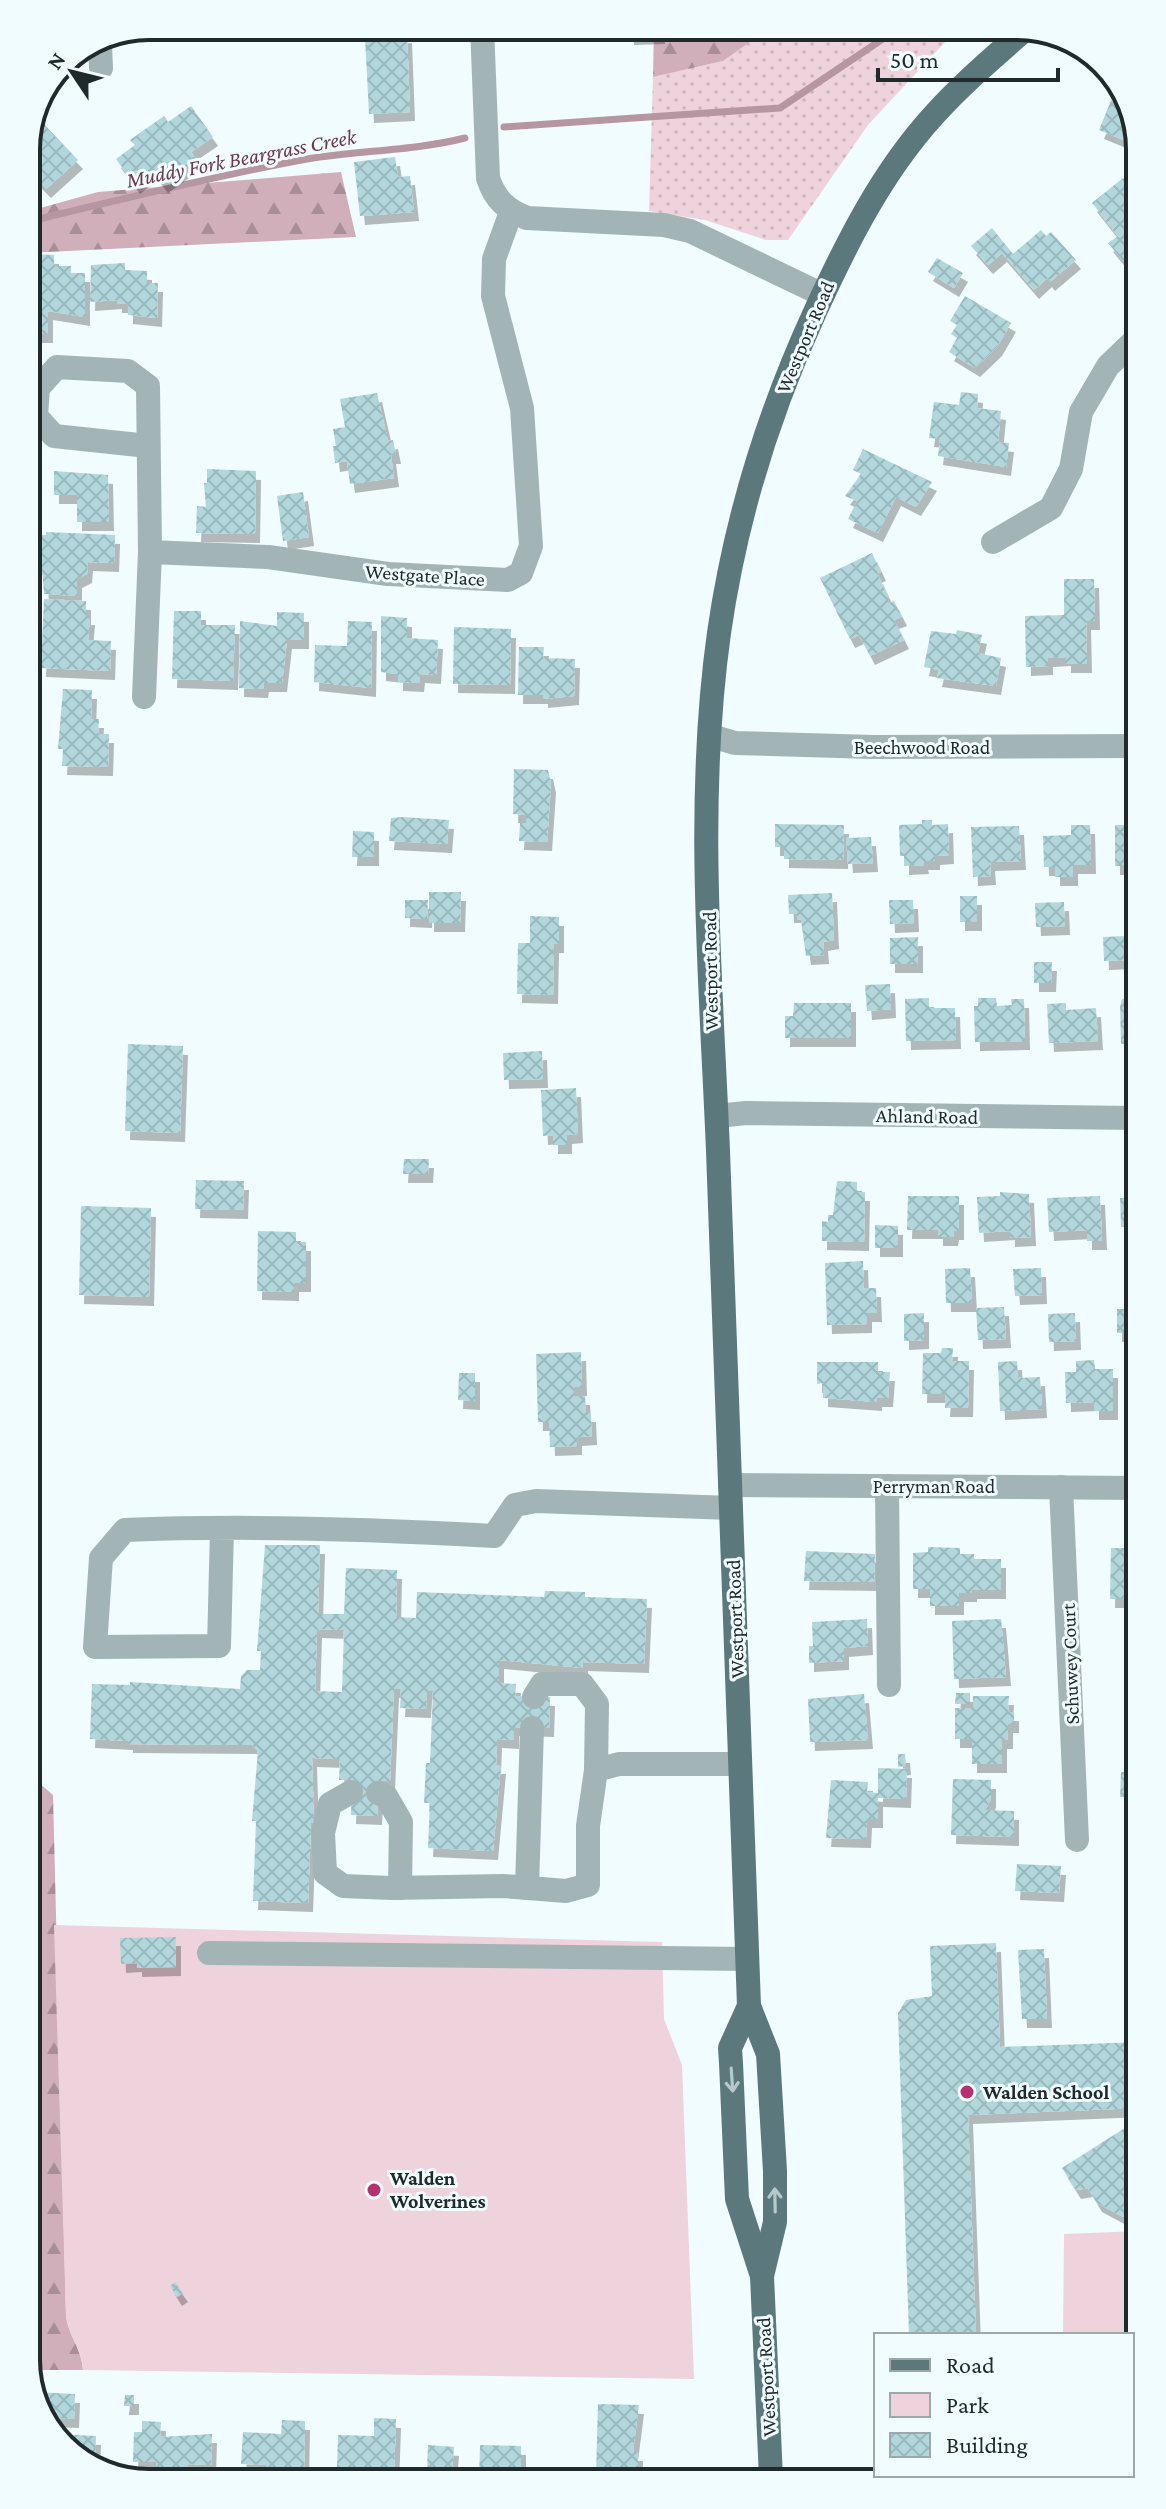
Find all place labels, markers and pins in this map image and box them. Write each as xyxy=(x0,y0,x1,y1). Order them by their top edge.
place label: Walden School xyxy=(982,2081,1109,2103)
marker: Walden School xyxy=(958,2083,976,2101)
place label: Walden Wolverines xyxy=(389,2167,486,2212)
marker: Walden Wolverines xyxy=(365,2181,383,2199)

